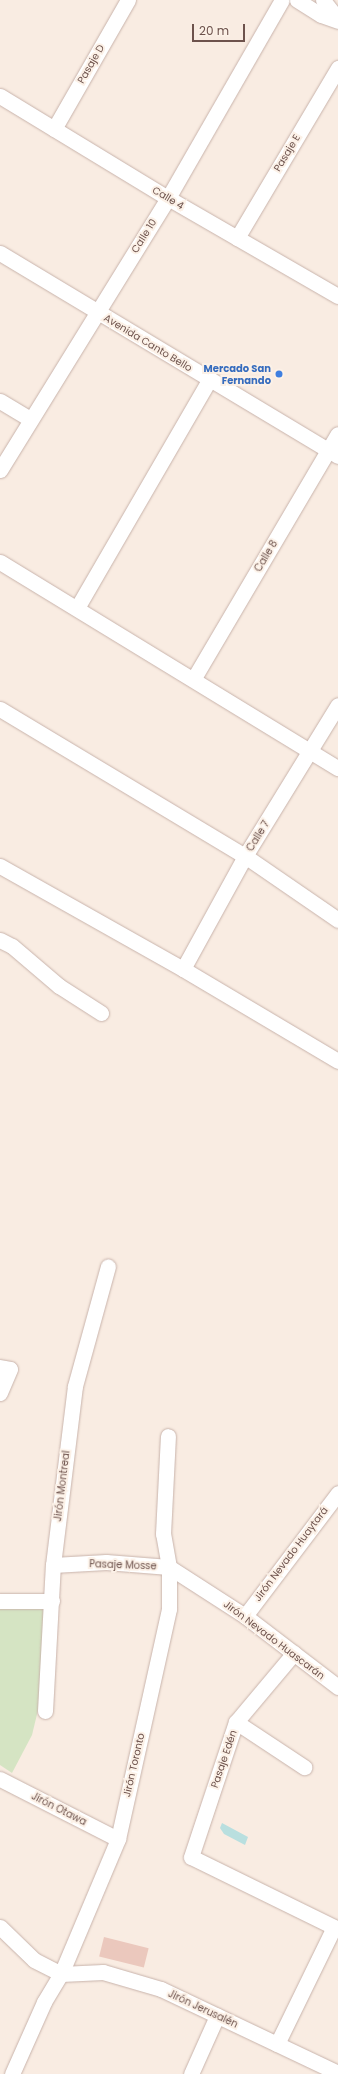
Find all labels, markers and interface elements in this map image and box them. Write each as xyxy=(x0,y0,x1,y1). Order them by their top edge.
scale bar xyxy=(194,16,247,42)
text: 20 m xyxy=(199,22,229,39)
street label: Pasaje D xyxy=(75,42,107,86)
street label: Pasaje E xyxy=(271,132,303,174)
street label: Calle 4 xyxy=(150,184,186,212)
street label: Calle 10 xyxy=(129,217,159,255)
street label: Avenida Canto Bello xyxy=(102,312,194,374)
place label: Mercado San Fernando xyxy=(204,362,271,386)
marker: Mercado San Fernando xyxy=(274,369,284,379)
street label: Calle 8 xyxy=(252,538,280,574)
street label: Calle 7 xyxy=(244,819,272,853)
street label: Jirón Montreal xyxy=(52,1450,72,1522)
street label: Jirón Nevado Huaytará xyxy=(252,1504,330,1604)
street label: Pasaje Mosse xyxy=(89,1558,157,1572)
street label: Jirón Nevado Huascarán xyxy=(221,1598,327,1682)
street label: Pasaje Edén xyxy=(208,1729,240,1789)
street label: Jirón Toronto xyxy=(121,1732,147,1798)
street label: Jirón Otawa xyxy=(29,1790,89,1828)
street label: Jirón Jerusalén xyxy=(166,1988,240,2030)

